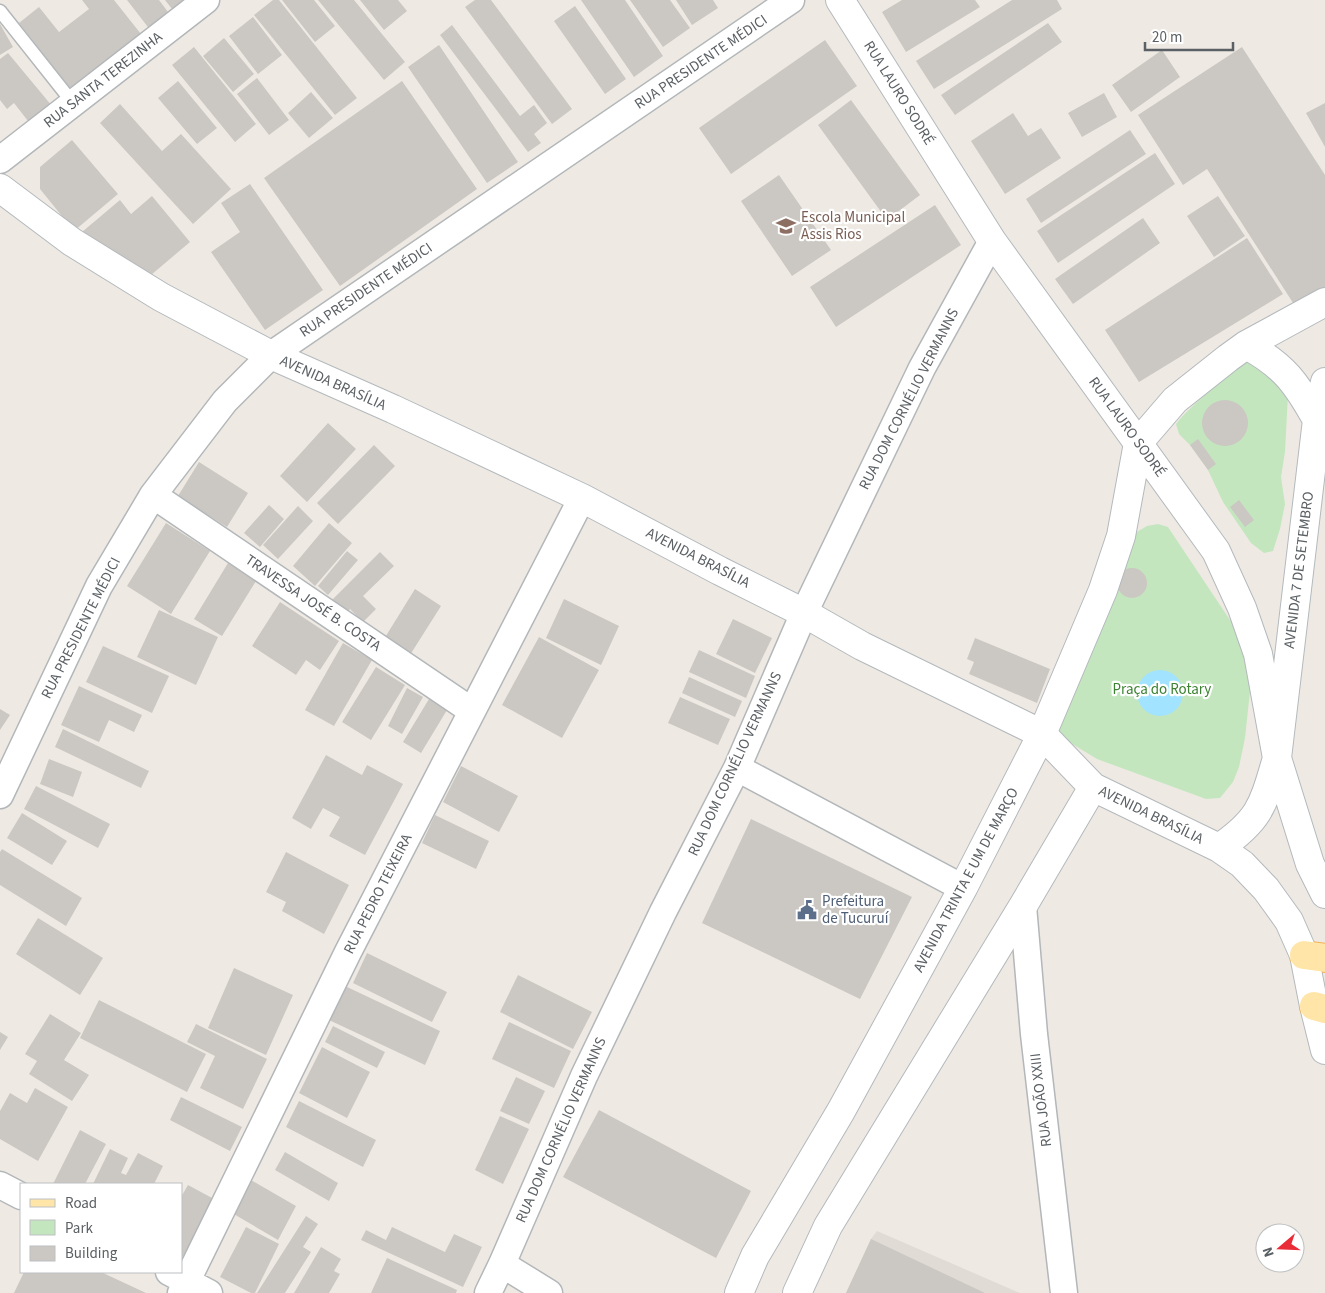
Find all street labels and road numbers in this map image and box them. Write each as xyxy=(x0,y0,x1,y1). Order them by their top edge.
street label: RUA PRESIDENTE MÉDICI xyxy=(630,10,772,114)
street label: RUA SANTA TEREZINHA xyxy=(39,26,168,133)
street label: RUA LAURO SODRÉ xyxy=(859,37,940,149)
street label: RUA PRESIDENTE MÉDICI xyxy=(295,238,437,342)
street label: RUA DOM CORNÉLIO VERMANNS xyxy=(854,305,964,493)
street label: AVENIDA BRASÍLIA xyxy=(277,350,390,416)
street label: RUA LAURO SODRÉ xyxy=(1083,373,1171,481)
street label: AVENIDA 7 DE SETEMBRO xyxy=(1279,490,1319,650)
street label: AVENIDA BRASÍLIA xyxy=(642,523,754,594)
street label: TRAVESSA JOSÉ B. COSTA xyxy=(241,550,386,657)
street label: RUA PRESIDENTE MÉDICI xyxy=(36,554,126,702)
street label: RUA DOM CORNÉLIO VERMANNS xyxy=(683,668,787,860)
street label: AVENIDA BRASÍLIA xyxy=(1095,781,1208,850)
street label: AVENIDA TRINTA E UM DE MARÇO xyxy=(908,784,1024,976)
street label: RUA PEDRO TEIXEIRA xyxy=(339,830,418,958)
street label: RUA DOM CORNÉLIO VERMANNS xyxy=(510,1034,612,1226)
street label: RUA JOÃO XXIII xyxy=(1025,1052,1057,1148)

